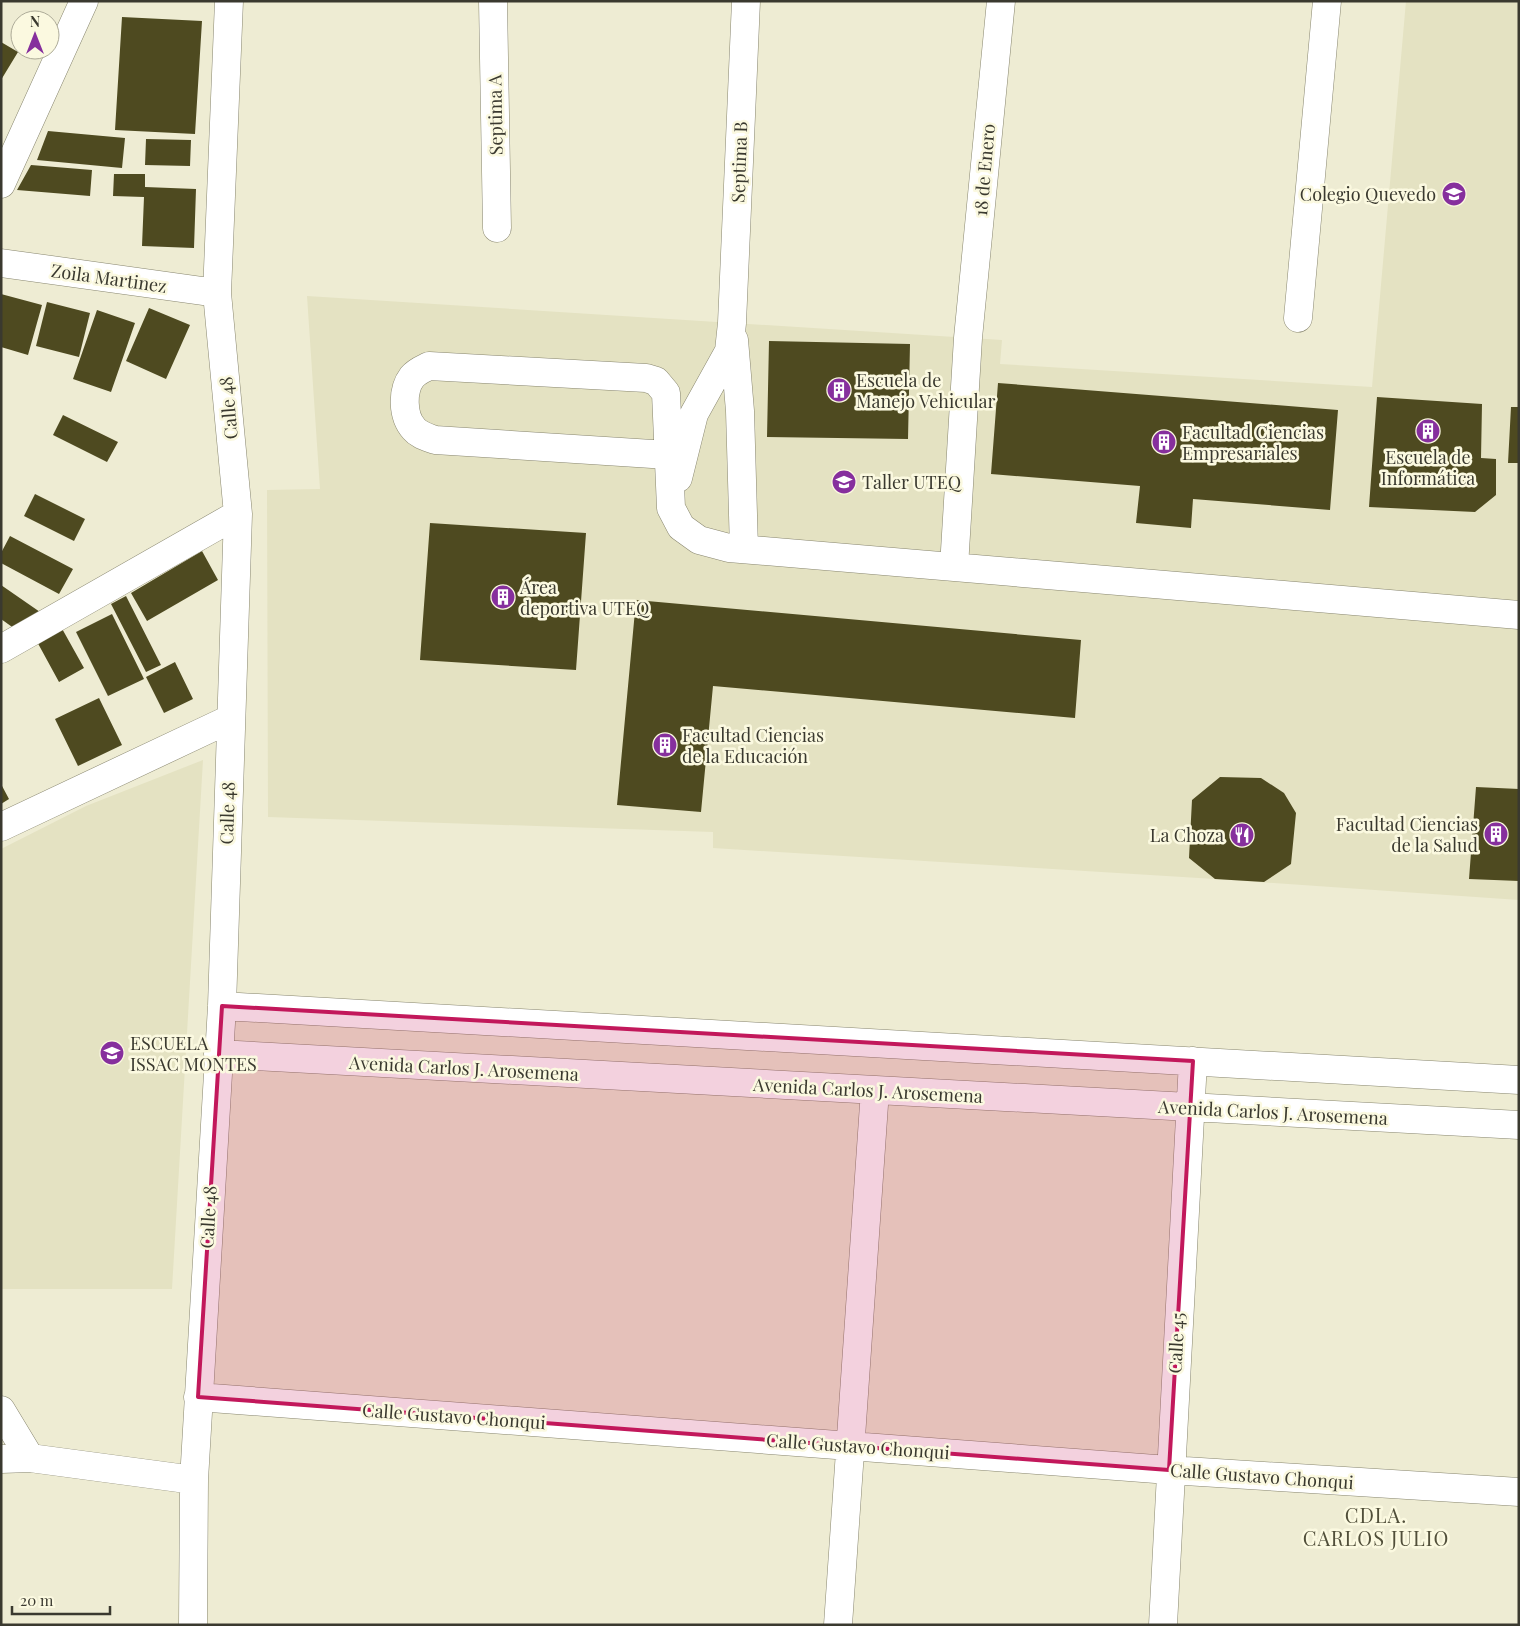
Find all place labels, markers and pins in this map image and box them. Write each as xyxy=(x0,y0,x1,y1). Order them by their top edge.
school or university icon: Colegio Quevedo xyxy=(1441,181,1467,207)
place label: Colegio Quevedo xyxy=(1300,182,1436,206)
place label: Escuela de Manejo Vehicular xyxy=(856,368,996,413)
building icon: Escuela de Manejo Vehicular xyxy=(826,377,852,403)
building icon: Escuela de Informática xyxy=(1415,418,1441,444)
place label: Facultad Ciencias Empresariales xyxy=(1182,420,1324,465)
building icon: Facultad Ciencias Empresariales xyxy=(1151,429,1177,455)
place label: Escuela de Informática xyxy=(1381,445,1475,490)
school or university icon: Taller UTEQ xyxy=(831,469,857,495)
place label: Taller UTEQ xyxy=(862,470,962,494)
place label: Área deportiva UTEQ xyxy=(519,575,650,620)
building icon: Área deportiva UTEQ xyxy=(490,584,516,610)
place label: Facultad Ciencias de la Educación xyxy=(682,723,824,768)
building icon: Facultad Ciencias de la Educación xyxy=(652,732,678,758)
place label: Facultad Ciencias de la Salud xyxy=(1336,812,1479,857)
building icon: Facultad Ciencias de la Salud xyxy=(1483,821,1509,847)
restaurant icon: La Choza xyxy=(1229,822,1255,848)
place label: La Choza xyxy=(1150,823,1224,847)
place label: ESCUELA ISSAC MONTES xyxy=(130,1031,257,1076)
school or university icon: ESCUELA ISSAC MONTES xyxy=(99,1040,125,1066)

